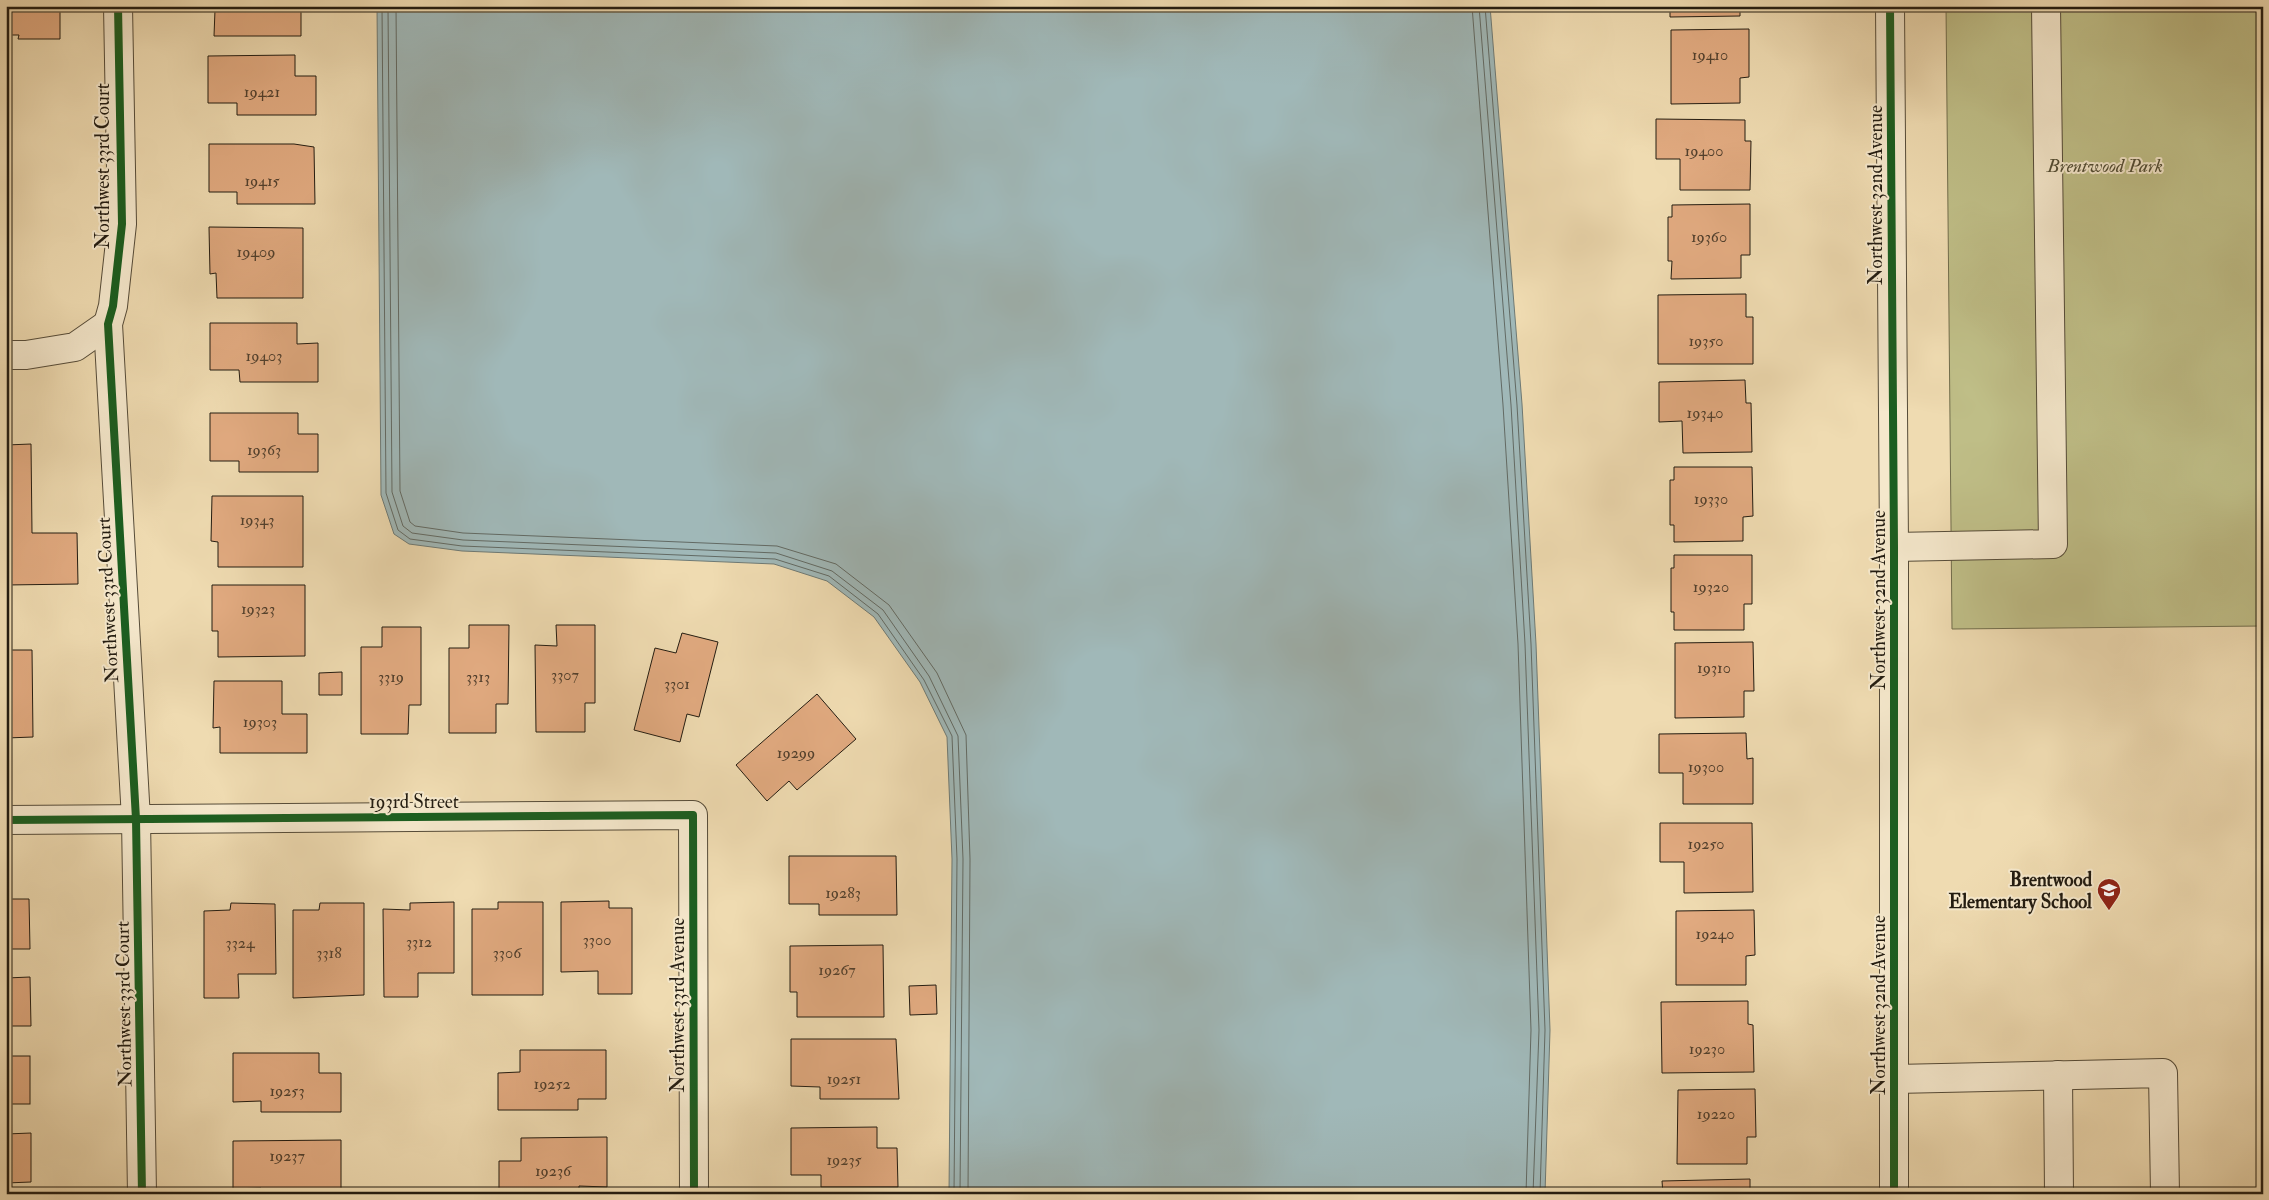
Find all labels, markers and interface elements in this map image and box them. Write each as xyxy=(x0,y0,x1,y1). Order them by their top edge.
house number: 19410 xyxy=(1692,45,1728,65)
house number: 19421 xyxy=(244,82,280,102)
street label: Northwest 33rd Court xyxy=(91,83,115,249)
street label: Northwest 32nd Avenue xyxy=(1864,105,1888,285)
house number: 19400 xyxy=(1685,141,1723,161)
park label: Brentwood Park xyxy=(2046,154,2163,178)
house number: 19415 xyxy=(244,171,280,191)
house number: 19360 xyxy=(1691,227,1727,247)
house number: 19409 xyxy=(237,242,275,262)
house number: 19350 xyxy=(1688,331,1724,351)
house number: 19403 xyxy=(246,346,282,366)
house number: 19340 xyxy=(1687,403,1723,423)
house number: 19363 xyxy=(247,440,281,460)
house number: 19330 xyxy=(1694,489,1728,509)
house number: 19343 xyxy=(240,510,274,530)
street label: Northwest 32nd Avenue xyxy=(1867,510,1891,690)
street label: Northwest 33rd Court xyxy=(92,516,124,683)
house number: 19320 xyxy=(1693,577,1729,597)
house number: 19323 xyxy=(241,599,275,619)
house number: 19310 xyxy=(1697,658,1731,678)
house number: 3307 xyxy=(551,665,580,685)
house number: 3319 xyxy=(378,667,404,687)
house number: 3313 xyxy=(466,667,490,687)
house number: 3301 xyxy=(664,674,690,694)
house number: 19303 xyxy=(243,712,277,732)
house number: 19299 xyxy=(777,743,815,763)
house number: 19300 xyxy=(1688,757,1724,777)
street label: 193rd Street xyxy=(369,790,459,814)
house number: 19250 xyxy=(1688,834,1725,854)
place label: Brentwood Elementary School xyxy=(1949,868,2093,915)
school or university icon: Brentwood Elementary School xyxy=(2096,877,2122,911)
house number: 19283 xyxy=(825,883,861,903)
street label: Northwest 32nd Avenue xyxy=(1867,915,1891,1095)
street label: Northwest 33rd Avenue xyxy=(666,918,690,1092)
street label: Northwest 33rd Court xyxy=(111,921,137,1087)
house number: 19240 xyxy=(1696,924,1734,944)
house number: 3300 xyxy=(583,930,611,950)
house number: 3312 xyxy=(406,932,432,952)
house number: 3324 xyxy=(225,933,256,953)
house number: 3318 xyxy=(316,943,342,963)
house number: 3306 xyxy=(493,943,522,963)
house number: 19267 xyxy=(818,960,856,980)
house number: 19230 xyxy=(1689,1039,1725,1059)
house number: 19251 xyxy=(827,1069,861,1089)
house number: 19252 xyxy=(534,1074,570,1094)
house number: 19253 xyxy=(269,1081,305,1101)
house number: 19220 xyxy=(1697,1104,1735,1124)
house number: 19237 xyxy=(269,1146,305,1166)
house number: 19235 xyxy=(826,1150,862,1170)
house number: 19236 xyxy=(535,1161,572,1181)

